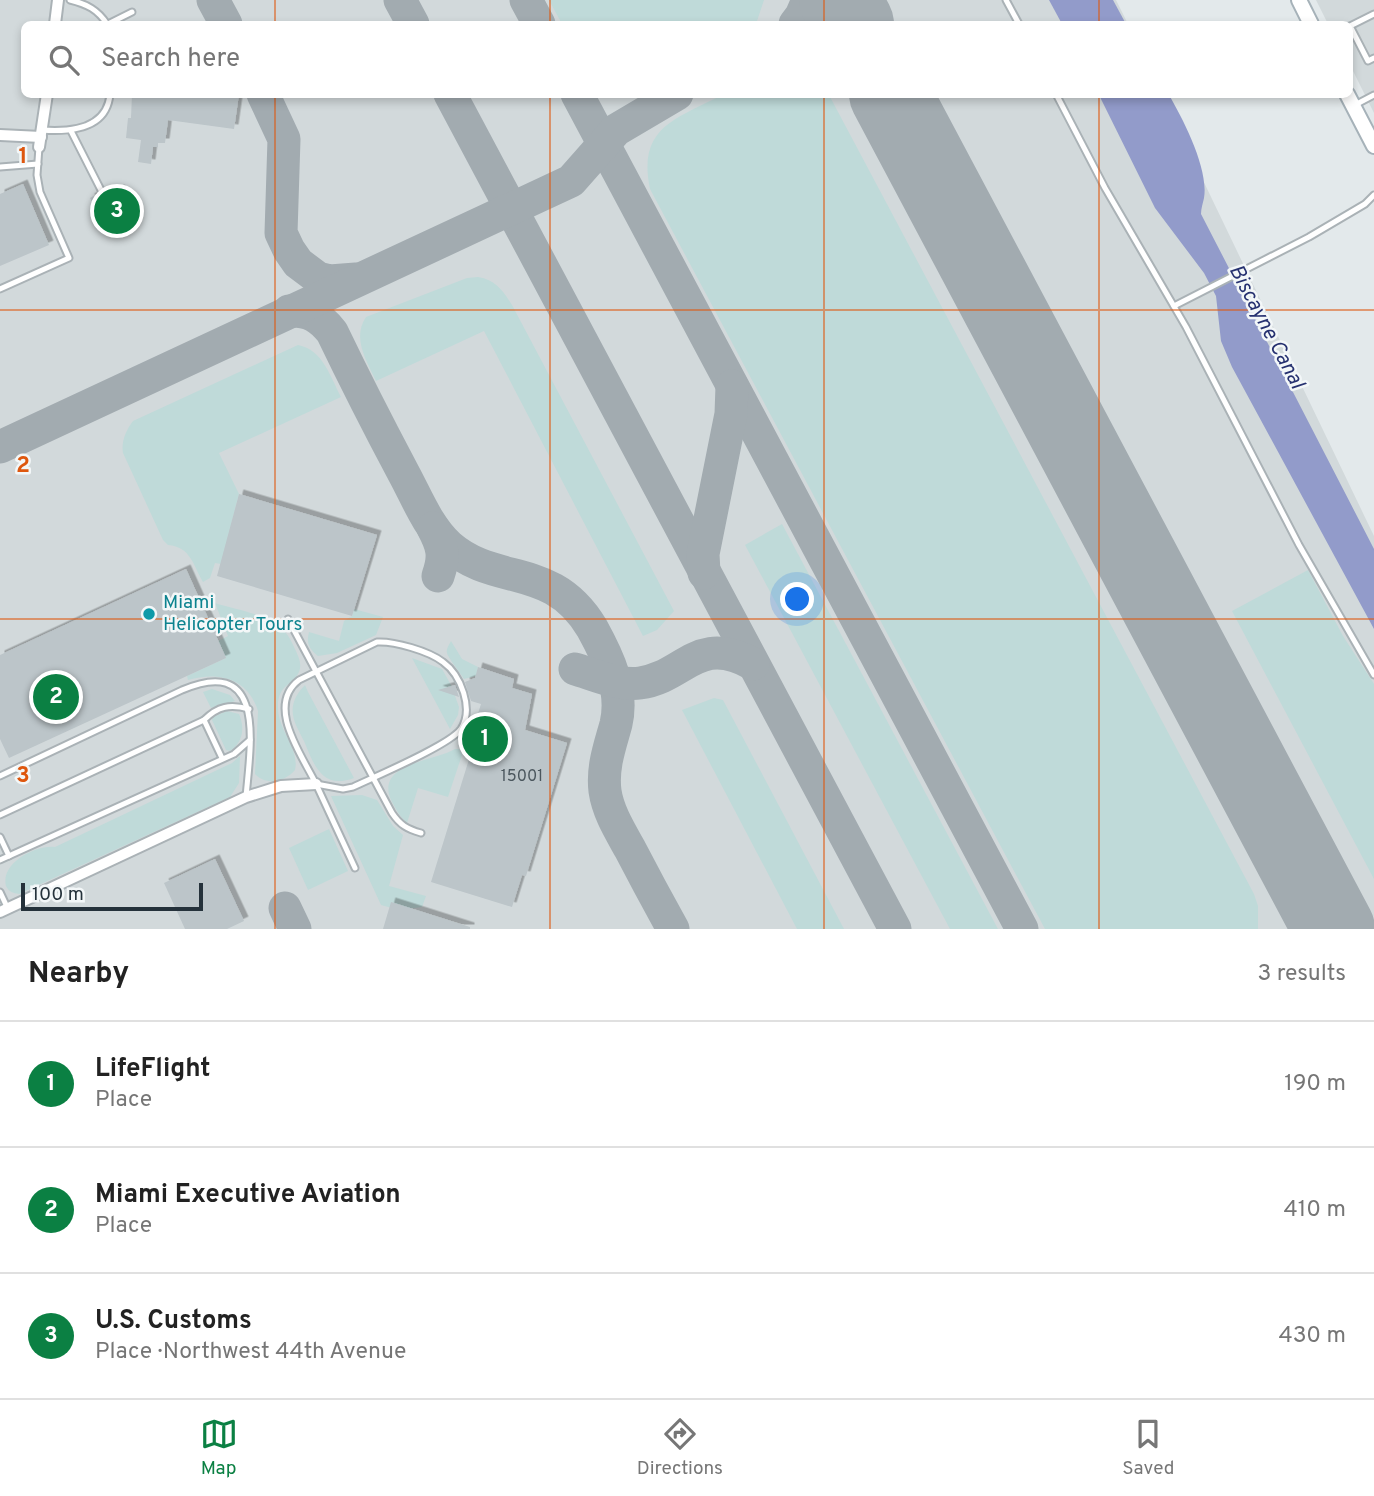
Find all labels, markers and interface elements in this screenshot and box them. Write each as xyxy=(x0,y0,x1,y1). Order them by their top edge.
search box xyxy=(21,21,1353,98)
icon: search xyxy=(45,41,83,79)
text: Search here xyxy=(101,43,240,76)
text: 1 xyxy=(18,143,28,172)
pin: 3 xyxy=(94,185,140,237)
water label: Biscayne Canal xyxy=(1222,260,1311,395)
text: 2 xyxy=(16,452,30,481)
your location xyxy=(780,582,814,616)
place label: Miami Helicopter Tours xyxy=(163,591,302,637)
marker: Miami Helicopter Tours xyxy=(141,606,157,622)
pin: 2 xyxy=(33,671,79,723)
pin: 1 xyxy=(462,713,508,765)
text: 3 xyxy=(16,762,30,791)
house number: 15001 xyxy=(501,767,543,787)
scale bar xyxy=(21,880,203,912)
text: 100 m xyxy=(32,883,84,907)
text: Nearby xyxy=(28,956,129,993)
text: 3 results xyxy=(1257,960,1346,989)
text: LifeFlight xyxy=(95,1053,211,1086)
text: 1 xyxy=(46,1070,56,1099)
text: 190 m xyxy=(1284,1070,1346,1099)
text: Place xyxy=(95,1086,152,1115)
text: Miami Executive Aviation xyxy=(95,1179,401,1212)
text: 2 xyxy=(44,1196,58,1225)
text: 410 m xyxy=(1283,1196,1346,1225)
text: Place xyxy=(95,1212,152,1241)
text: U.S. Customs xyxy=(95,1305,252,1338)
text: 3 xyxy=(44,1322,58,1351)
text: 430 m xyxy=(1278,1322,1346,1351)
text: Place · Northwest 44th Avenue xyxy=(95,1338,406,1367)
tab: Map xyxy=(200,1415,238,1481)
tab: Directions xyxy=(637,1415,723,1481)
tab: Saved xyxy=(1122,1415,1174,1481)

